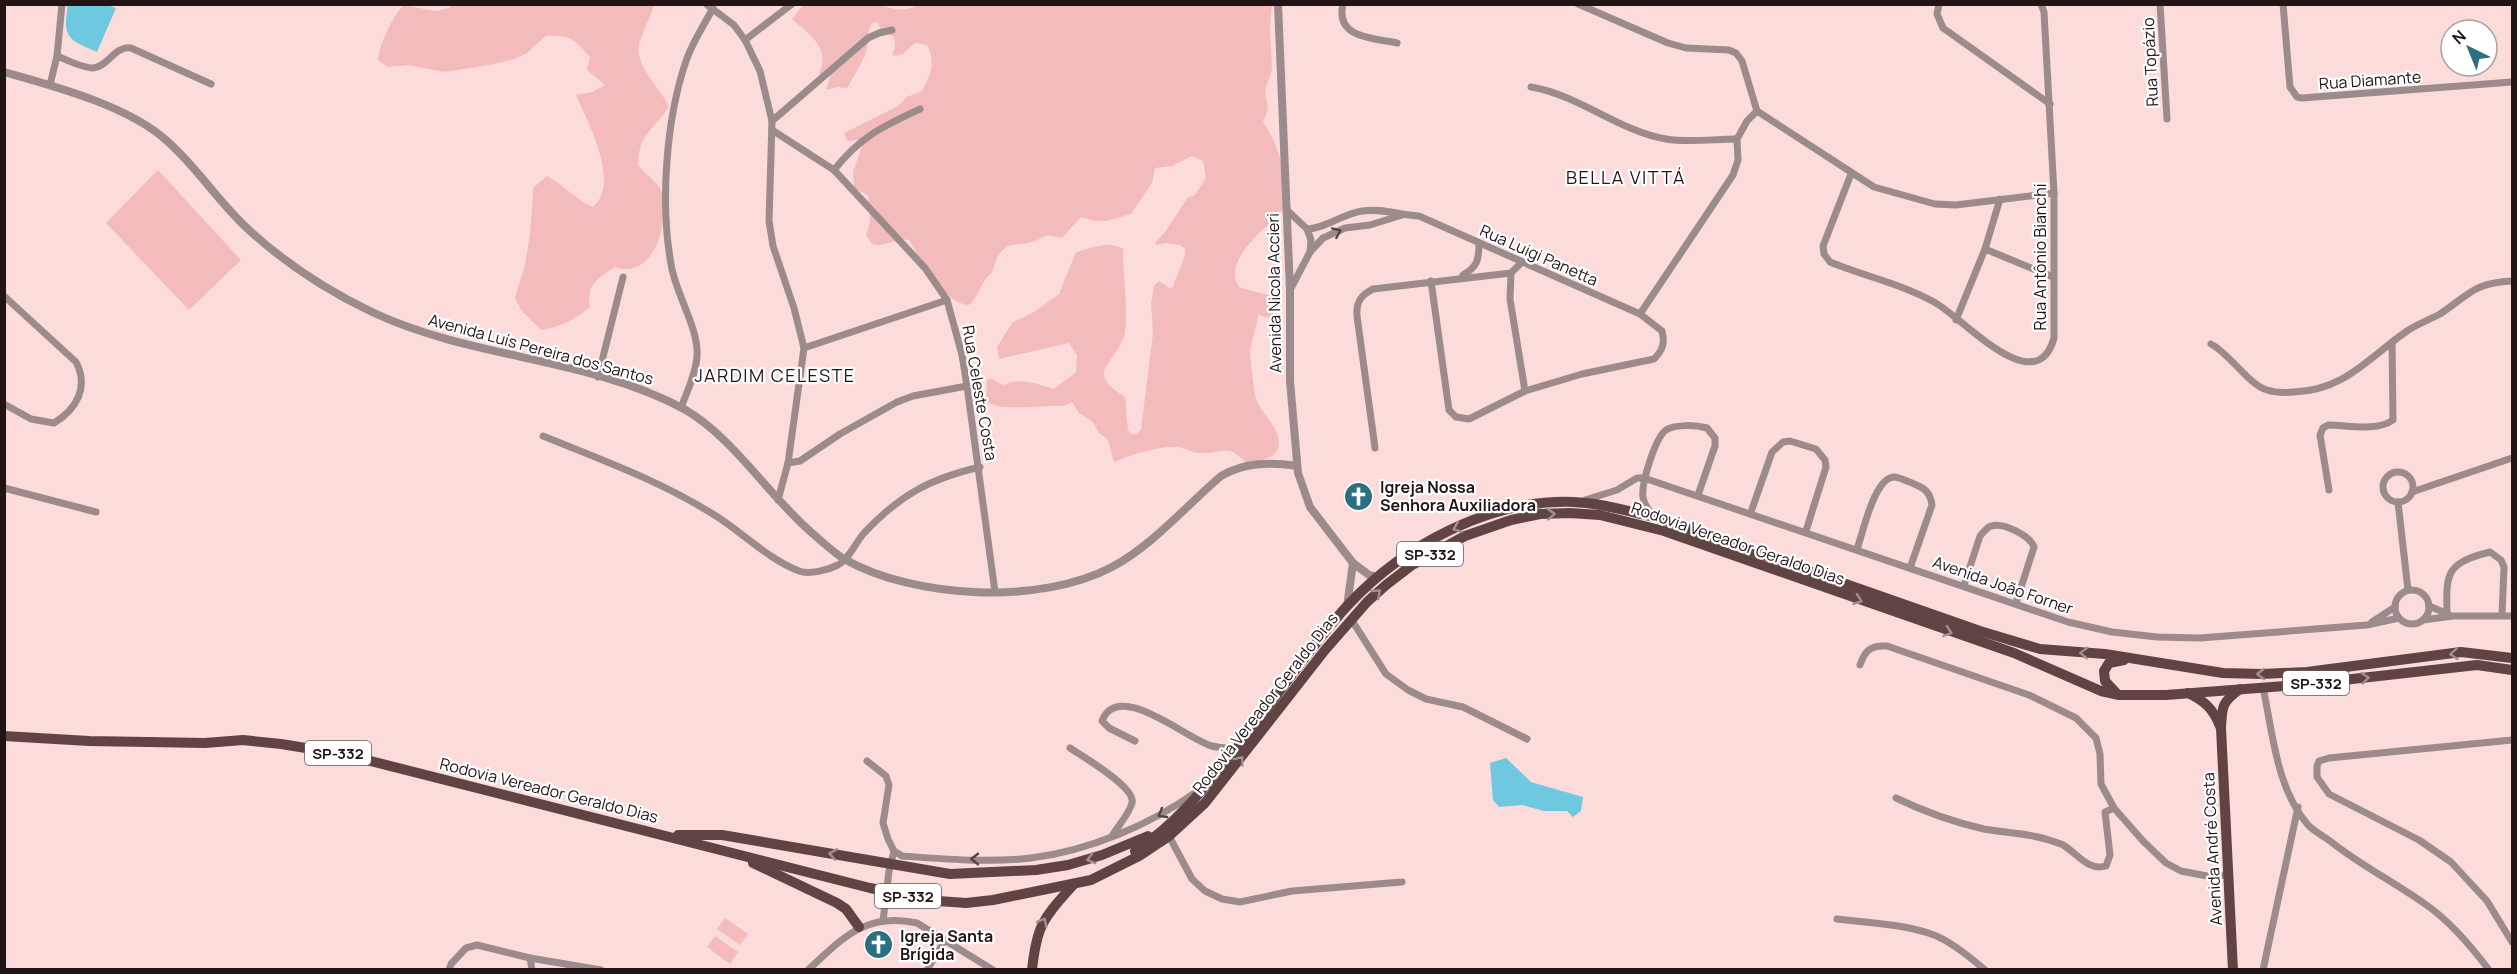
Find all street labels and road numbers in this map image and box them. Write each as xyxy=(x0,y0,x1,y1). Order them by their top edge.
street label: Rua Topázio xyxy=(2137,17,2163,107)
street label: Rua Diamante xyxy=(2318,65,2422,95)
street label: Rua Antônio Bianchi xyxy=(2029,184,2051,330)
street label: Avenida Nicola Accieri xyxy=(1262,213,1286,373)
street label: Rua Luigi Panetta xyxy=(1476,219,1602,291)
street label: Avenida Luís Pereira dos Santos xyxy=(426,308,656,390)
street label: Rua Celeste Costa xyxy=(957,324,1003,462)
street label: Rodovia Vereador Geraldo Dias xyxy=(1628,496,1848,590)
road number: SP-332 xyxy=(1397,542,1463,566)
street label: Avenida João Forner xyxy=(1930,551,2076,619)
street label: Rodovia Vereador Geraldo Dias xyxy=(1187,608,1343,798)
road number: SP-332 xyxy=(2283,671,2349,695)
road number: SP-332 xyxy=(305,741,371,765)
street label: Rodovia Vereador Geraldo Dias xyxy=(437,752,661,828)
street label: Avenida André Costa xyxy=(2197,772,2227,926)
road number: SP-332 xyxy=(875,884,941,908)

